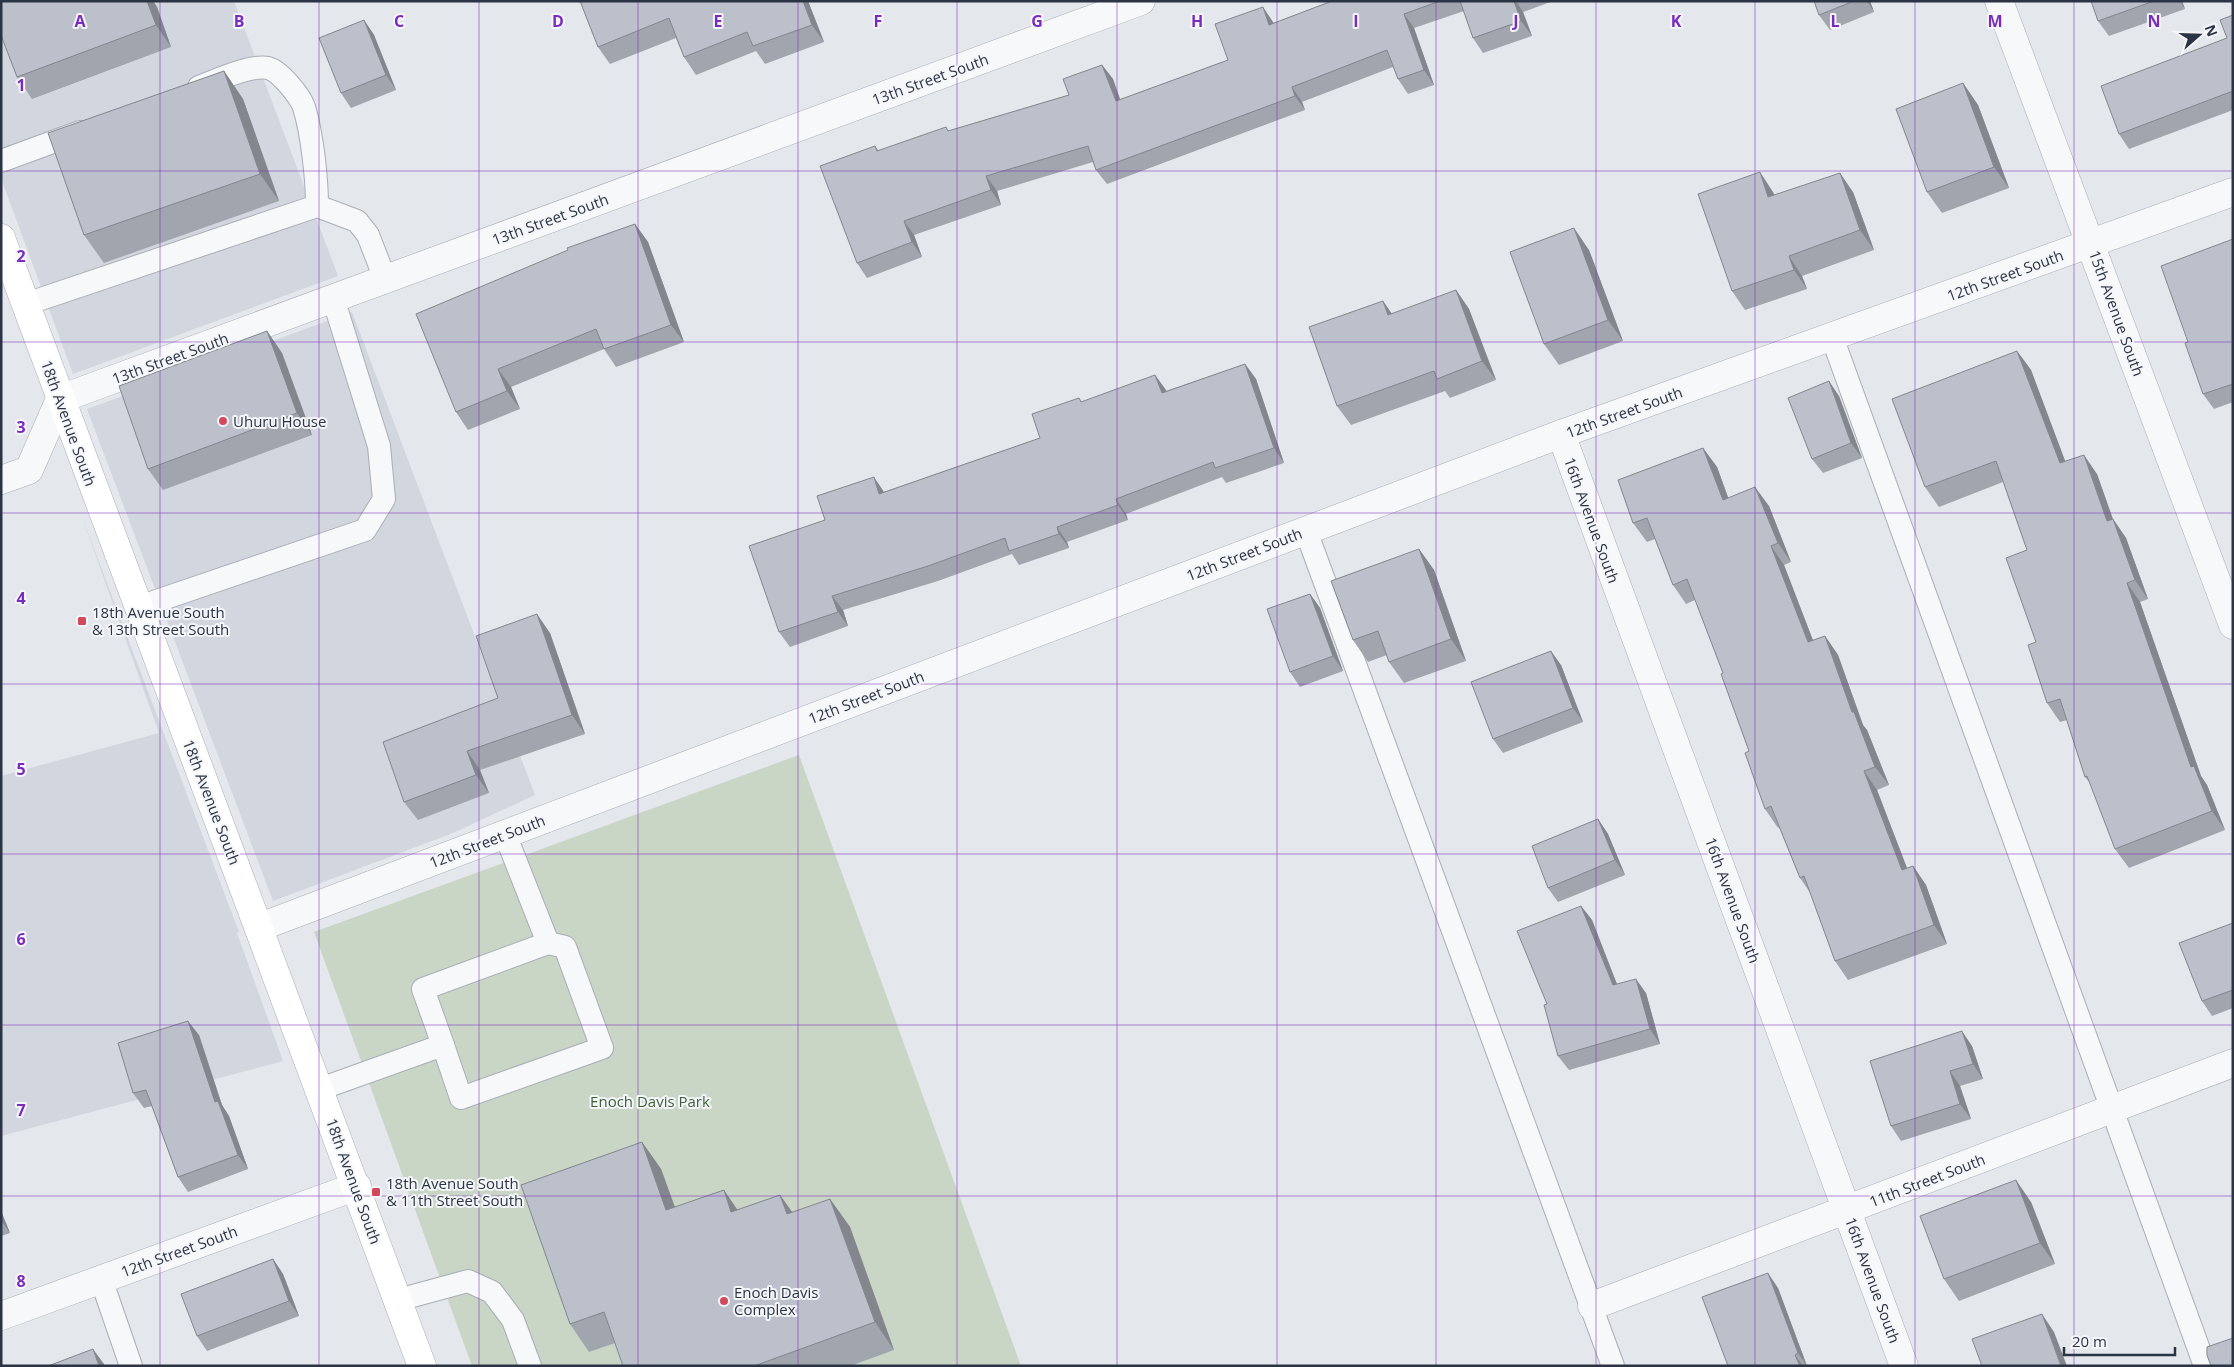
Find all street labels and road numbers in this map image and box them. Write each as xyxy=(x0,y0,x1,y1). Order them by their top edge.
street label: 13th Street South xyxy=(869,49,991,109)
street label: 13th Street South xyxy=(489,189,611,249)
street label: 12th Street South xyxy=(1944,245,2066,305)
street label: 15th Avenue South xyxy=(2085,247,2149,379)
street label: 13th Street South xyxy=(109,328,231,388)
street label: 18th Avenue South xyxy=(37,357,101,489)
street label: 12th Street South xyxy=(1563,382,1685,442)
street label: 16th Avenue South xyxy=(1560,454,1624,586)
street label: 12th Street South xyxy=(1183,523,1305,585)
street label: 12th Street South xyxy=(805,666,927,728)
street label: 18th Avenue South xyxy=(179,736,245,868)
street label: 12th Street South xyxy=(426,810,548,872)
street label: 16th Avenue South xyxy=(1701,834,1765,966)
street label: 18th Avenue South xyxy=(322,1115,386,1247)
street label: 11th Street South xyxy=(1866,1149,1988,1211)
street label: 16th Avenue South xyxy=(1841,1214,1905,1346)
street label: 12th Street South xyxy=(118,1221,240,1281)

